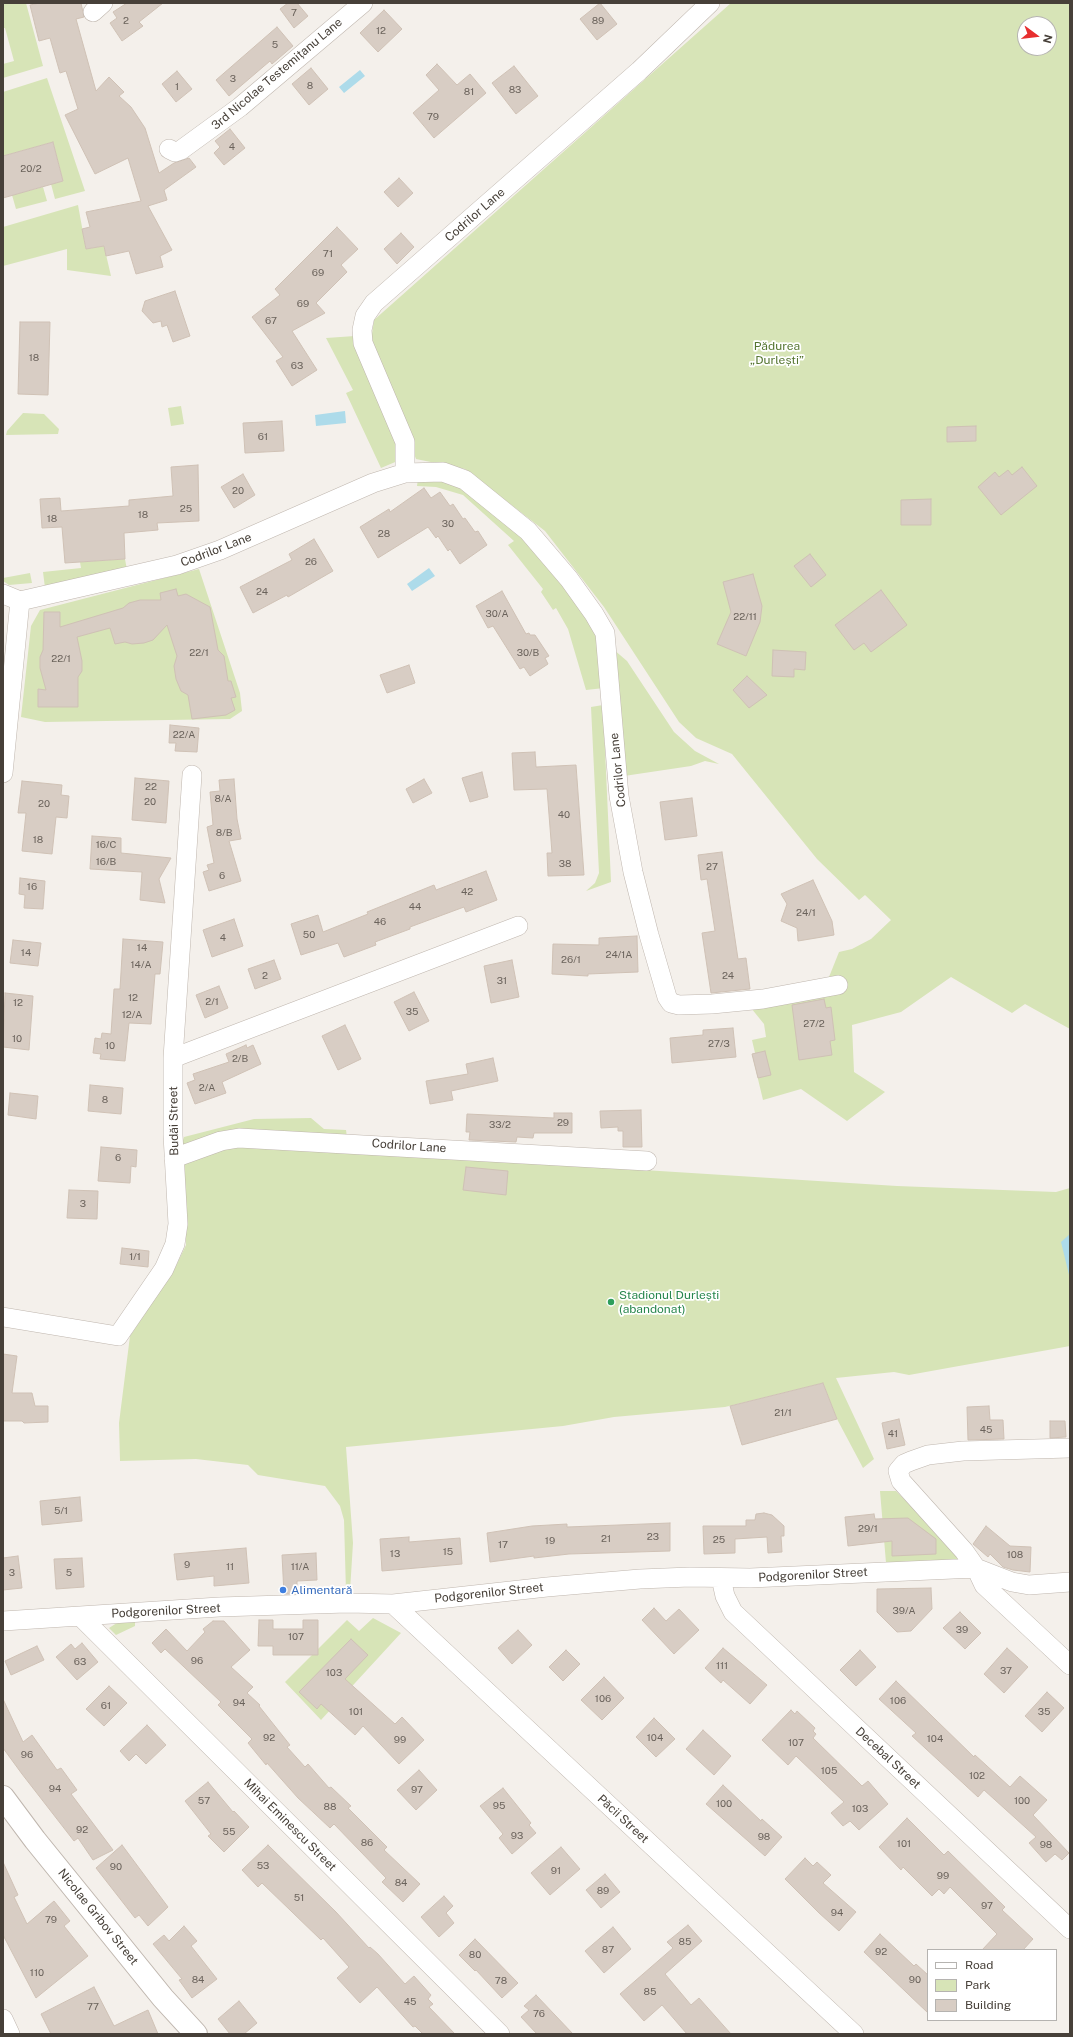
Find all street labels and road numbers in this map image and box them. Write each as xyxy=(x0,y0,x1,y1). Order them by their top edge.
street label: 3rd Nicolae Testemițanu Lane xyxy=(209,15,345,133)
street label: Codrilor Lane xyxy=(442,185,508,245)
street label: Codrilor Lane xyxy=(178,530,254,570)
street label: Codrilor Lane xyxy=(607,732,629,808)
street label: Budăi Street xyxy=(166,1086,182,1156)
street label: Codrilor Lane xyxy=(371,1136,447,1156)
street label: Podgorenilor Street xyxy=(758,1565,868,1585)
street label: Podgorenilor Street xyxy=(434,1580,544,1606)
street label: Podgorenilor Street xyxy=(111,1601,221,1621)
street label: Decebal Street xyxy=(852,1724,924,1792)
street label: Mihai Eminescu Street xyxy=(241,1776,339,1874)
street label: Păcii Street xyxy=(594,1792,652,1846)
street label: Nicolae Gribov Street xyxy=(55,1866,141,1968)

